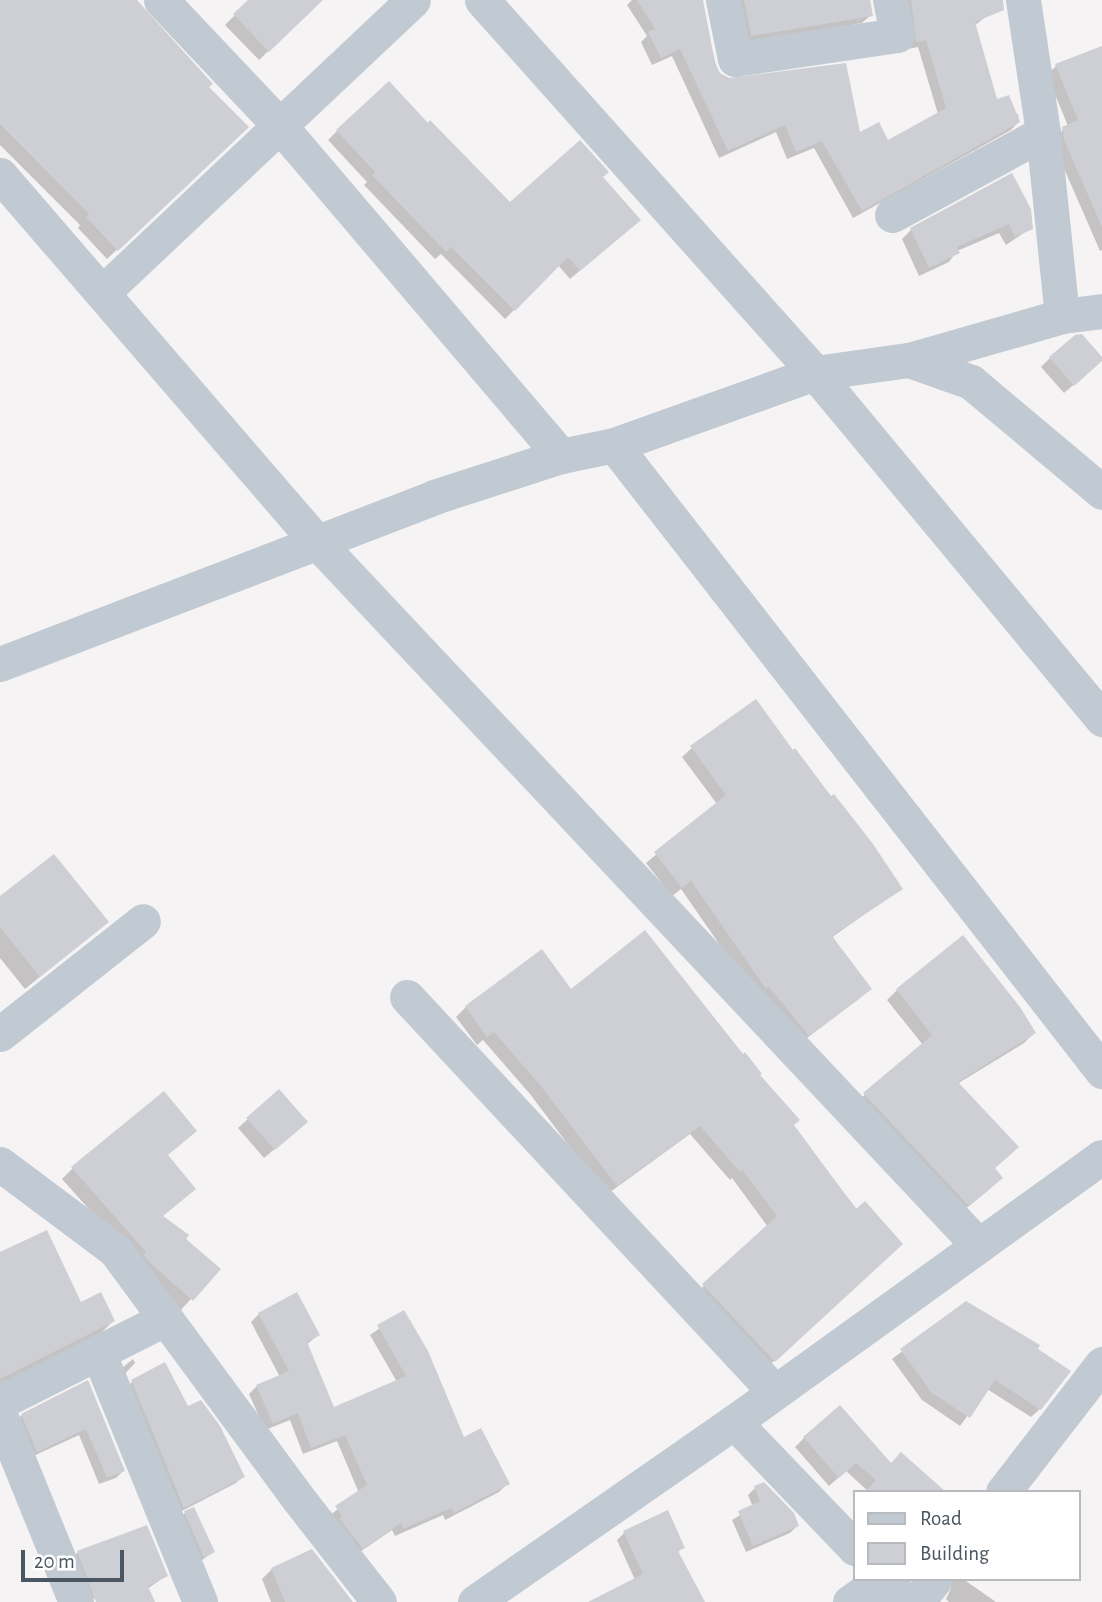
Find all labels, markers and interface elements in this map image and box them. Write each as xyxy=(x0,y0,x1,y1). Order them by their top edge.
legend xyxy=(853,1490,1081,1581)
text: Road xyxy=(920,1508,962,1529)
scale bar xyxy=(24,1536,128,1580)
text: Building xyxy=(920,1543,989,1564)
text: 20 m xyxy=(34,1551,75,1572)

